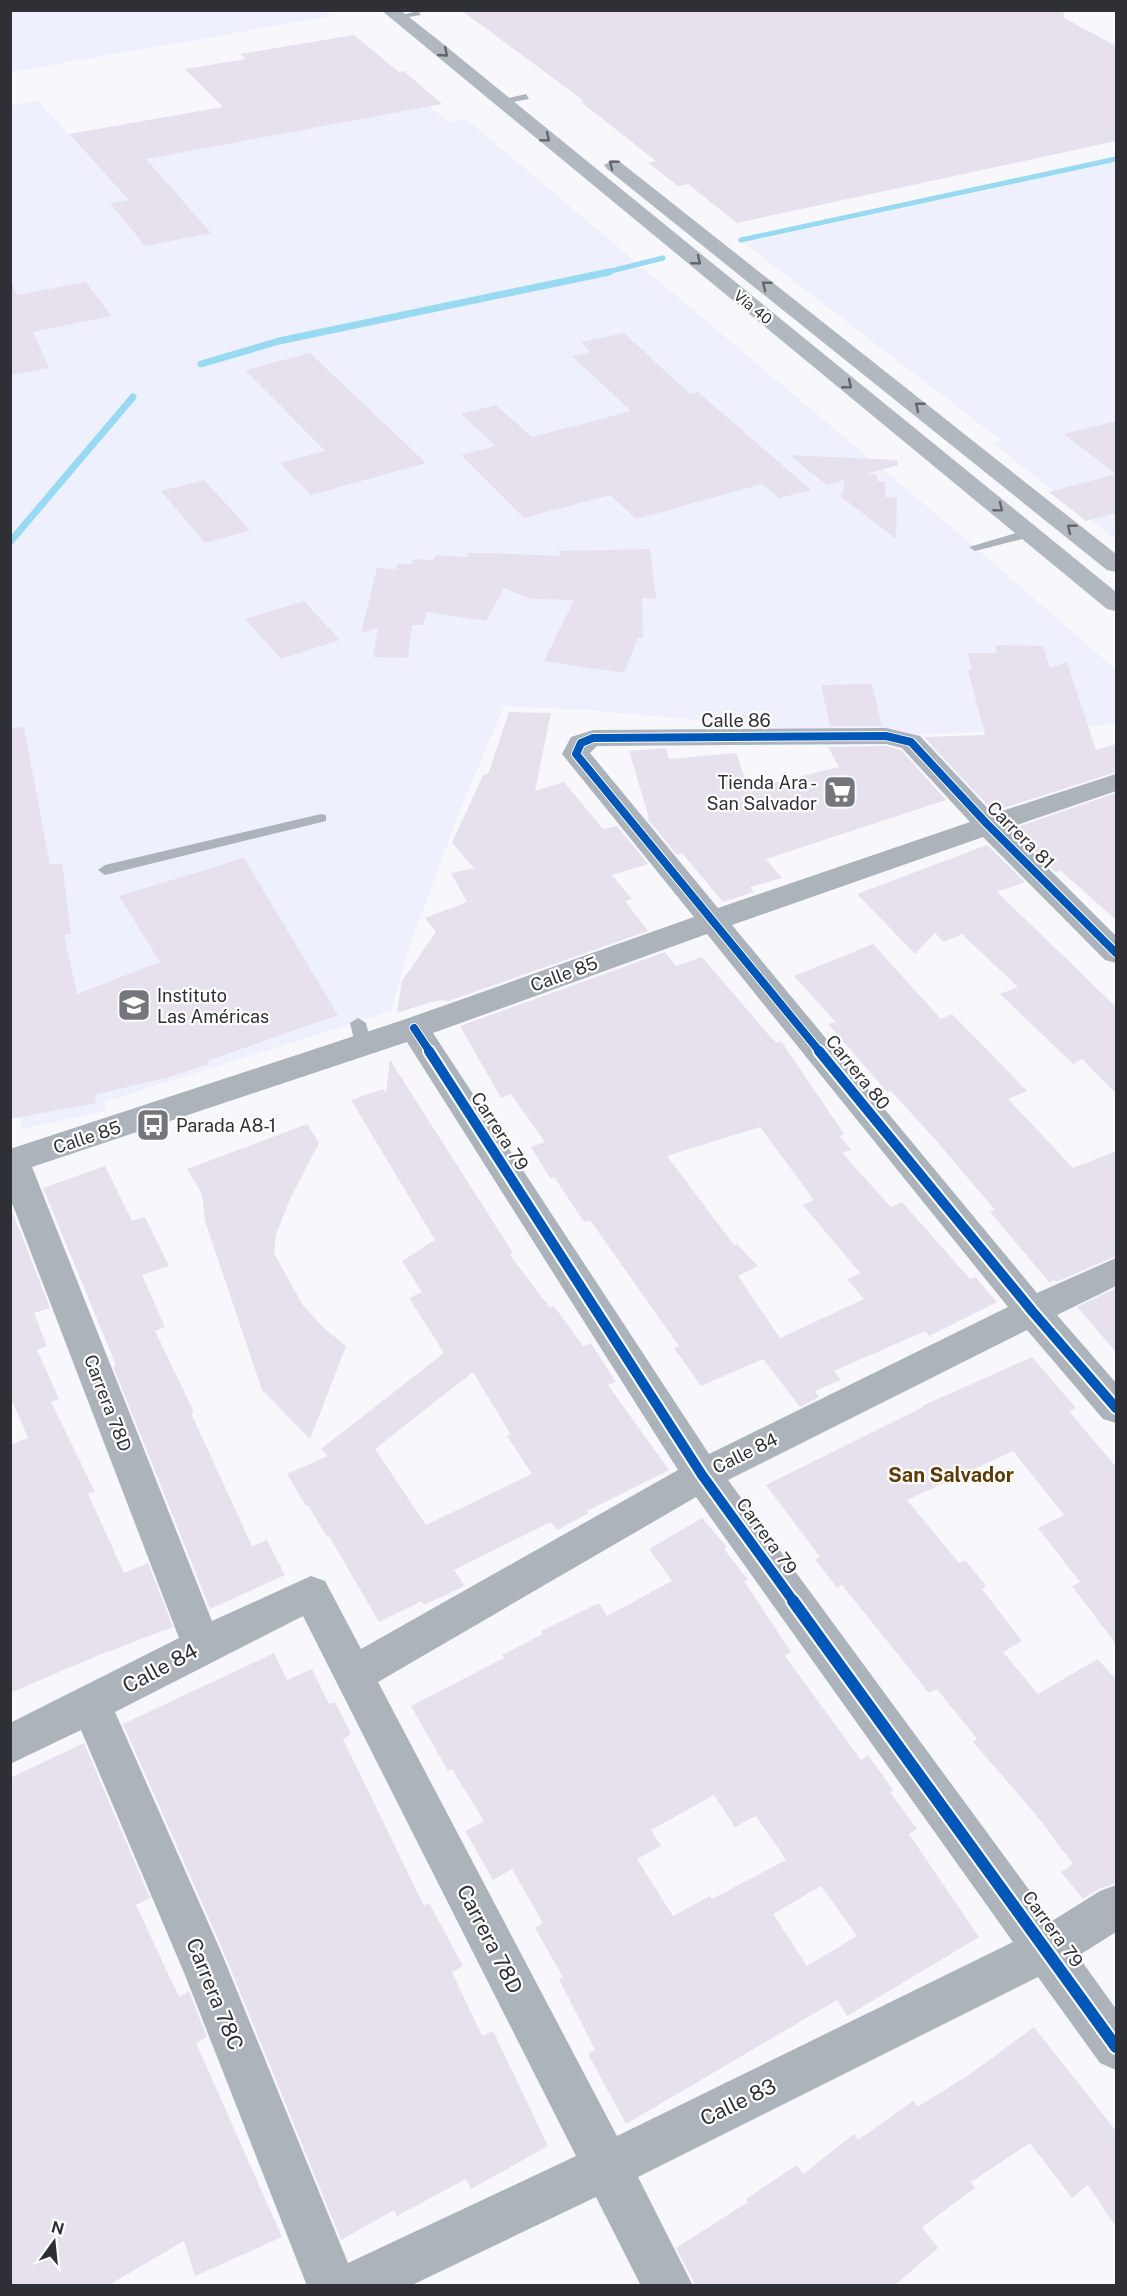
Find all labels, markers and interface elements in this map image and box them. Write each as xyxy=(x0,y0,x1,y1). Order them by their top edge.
one-way arrow xyxy=(437,45,448,56)
one-way arrow xyxy=(539,131,550,142)
one-way arrow xyxy=(609,161,620,172)
one-way arrow xyxy=(691,254,702,265)
one-way arrow xyxy=(762,281,773,292)
street label: Vía 40 xyxy=(730,286,776,328)
one-way arrow xyxy=(842,377,853,388)
one-way arrow xyxy=(915,403,926,414)
one-way arrow xyxy=(992,501,1003,512)
one-way arrow xyxy=(1067,525,1078,536)
street label: Calle 86 xyxy=(701,710,771,731)
place label: Tienda Ara - San Salvador xyxy=(706,772,817,814)
supermarket icon: Tienda Ara - San Salvador xyxy=(822,774,858,810)
street label: Carrera 81 xyxy=(983,797,1059,873)
street label: Calle 85 xyxy=(527,952,601,996)
place label: Instituto Las Américas xyxy=(157,985,269,1027)
school or university icon: Instituto Las Américas xyxy=(116,987,152,1023)
street label: Carrera 80 xyxy=(822,1030,894,1114)
street label: Carrera 79 xyxy=(467,1088,533,1174)
bus stop icon: Parada A8-1 xyxy=(135,1107,171,1143)
place label: Parada A8-1 xyxy=(176,1115,276,1136)
street label: Calle 85 xyxy=(50,1116,124,1158)
street label: Carrera 78D xyxy=(80,1352,136,1454)
street label: Calle 84 xyxy=(709,1428,781,1478)
district label: San Salvador xyxy=(888,1463,1014,1487)
street label: Carrera 79 xyxy=(732,1494,802,1578)
street label: Calle 84 xyxy=(118,1638,202,1698)
street label: Carrera 78D xyxy=(452,1880,528,1998)
street label: Carrera 79 xyxy=(1018,1887,1088,1971)
street label: Carrera 78C xyxy=(181,1934,249,2054)
street label: Calle 83 xyxy=(696,2073,780,2131)
north arrow xyxy=(24,2212,84,2272)
text: N xyxy=(49,2217,66,2239)

